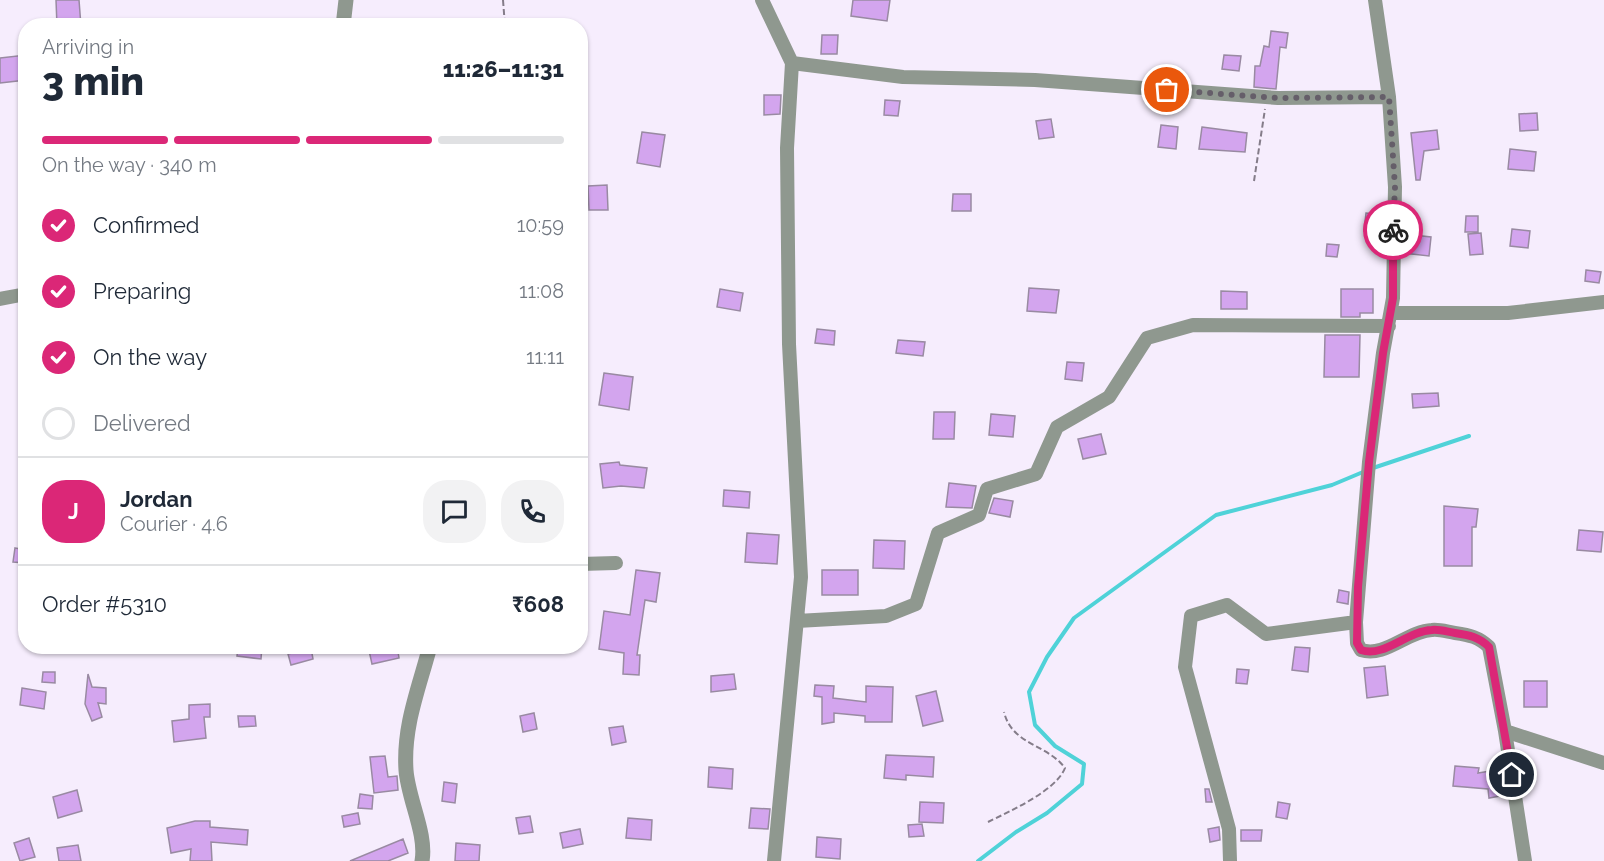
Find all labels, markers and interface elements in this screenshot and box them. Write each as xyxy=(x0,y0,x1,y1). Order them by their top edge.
text: Arriving in xyxy=(42,35,134,59)
text: 11:26–11:31 xyxy=(443,56,564,82)
text: 3 min xyxy=(42,58,144,104)
pin xyxy=(1141,64,1192,115)
icon: bag xyxy=(1150,73,1183,106)
text: On the way · 340 m xyxy=(42,153,217,177)
courier xyxy=(1363,200,1423,260)
icon: check xyxy=(42,209,75,242)
text: Confirmed xyxy=(93,212,200,238)
text: 10:59 xyxy=(517,213,564,237)
icon: bike xyxy=(1377,214,1410,247)
icon: check xyxy=(42,275,75,308)
text: Preparing xyxy=(93,278,191,304)
text: 11:08 xyxy=(519,279,564,303)
icon: check xyxy=(42,341,75,374)
text: On the way xyxy=(93,344,207,370)
text: 11:11 xyxy=(526,345,564,369)
text: Delivered xyxy=(93,410,191,436)
button: chat xyxy=(423,480,486,543)
button: phone xyxy=(501,480,564,543)
text: Jordan xyxy=(120,486,192,512)
text: J xyxy=(68,498,79,524)
text: Courier · 4.6 xyxy=(120,512,228,536)
text: Order #5310 xyxy=(42,591,167,617)
text: ₹608 xyxy=(512,591,564,617)
pin xyxy=(1486,749,1537,800)
icon: home xyxy=(1495,758,1528,791)

